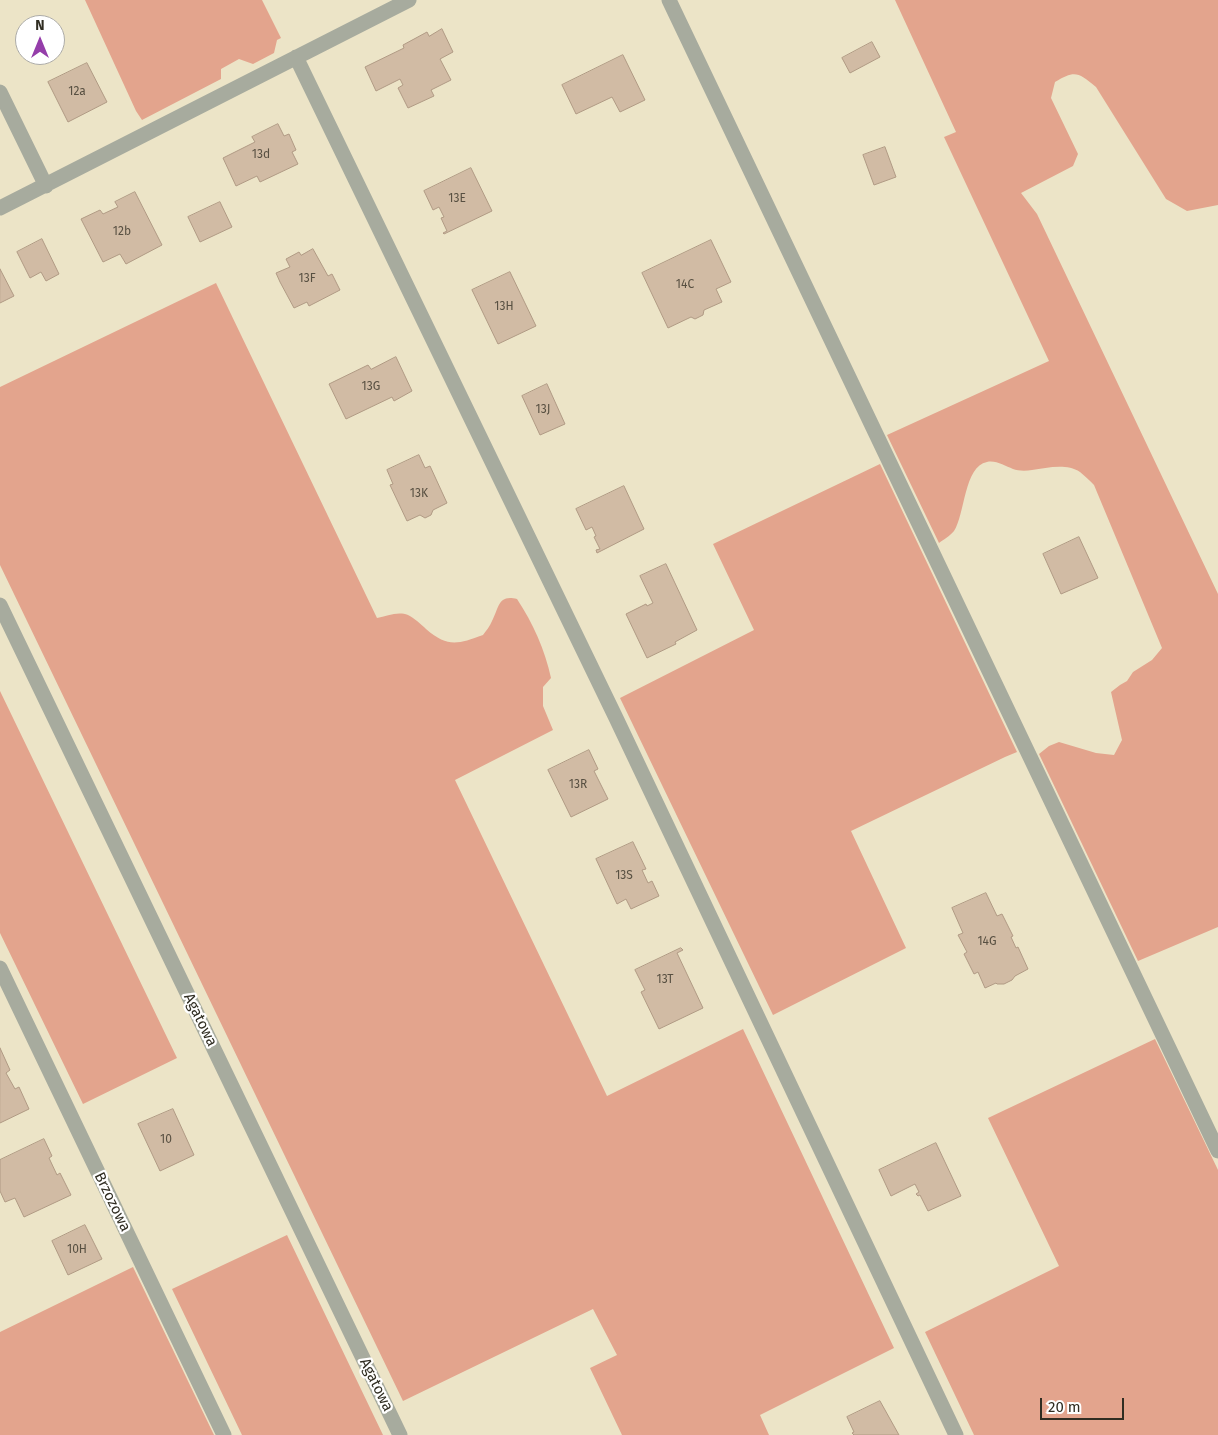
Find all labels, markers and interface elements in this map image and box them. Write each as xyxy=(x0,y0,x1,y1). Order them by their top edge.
north arrow xyxy=(15,15,65,65)
text: N xyxy=(35,17,45,34)
house number: 12a xyxy=(68,85,86,99)
house number: 13d xyxy=(252,148,270,162)
house number: 13E xyxy=(448,192,466,206)
house number: 12b xyxy=(113,225,131,239)
house number: 13F xyxy=(298,272,316,286)
house number: 14C xyxy=(676,278,694,292)
house number: 13H xyxy=(494,300,514,314)
house number: 13G xyxy=(362,380,380,394)
house number: 13J xyxy=(536,403,550,417)
house number: 13K xyxy=(410,487,428,501)
house number: 13R xyxy=(569,778,587,792)
house number: 13S xyxy=(615,869,633,883)
house number: 14G xyxy=(977,935,997,949)
house number: 13T xyxy=(656,973,674,987)
street label: Agatowa xyxy=(179,990,221,1050)
house number: 10 xyxy=(160,1133,172,1147)
street label: Brzozowa xyxy=(90,1169,134,1235)
house number: 10H xyxy=(67,1243,87,1257)
street label: Agatowa xyxy=(355,1355,397,1415)
scale bar xyxy=(1043,1388,1127,1420)
text: 20 m xyxy=(1048,1398,1081,1416)

